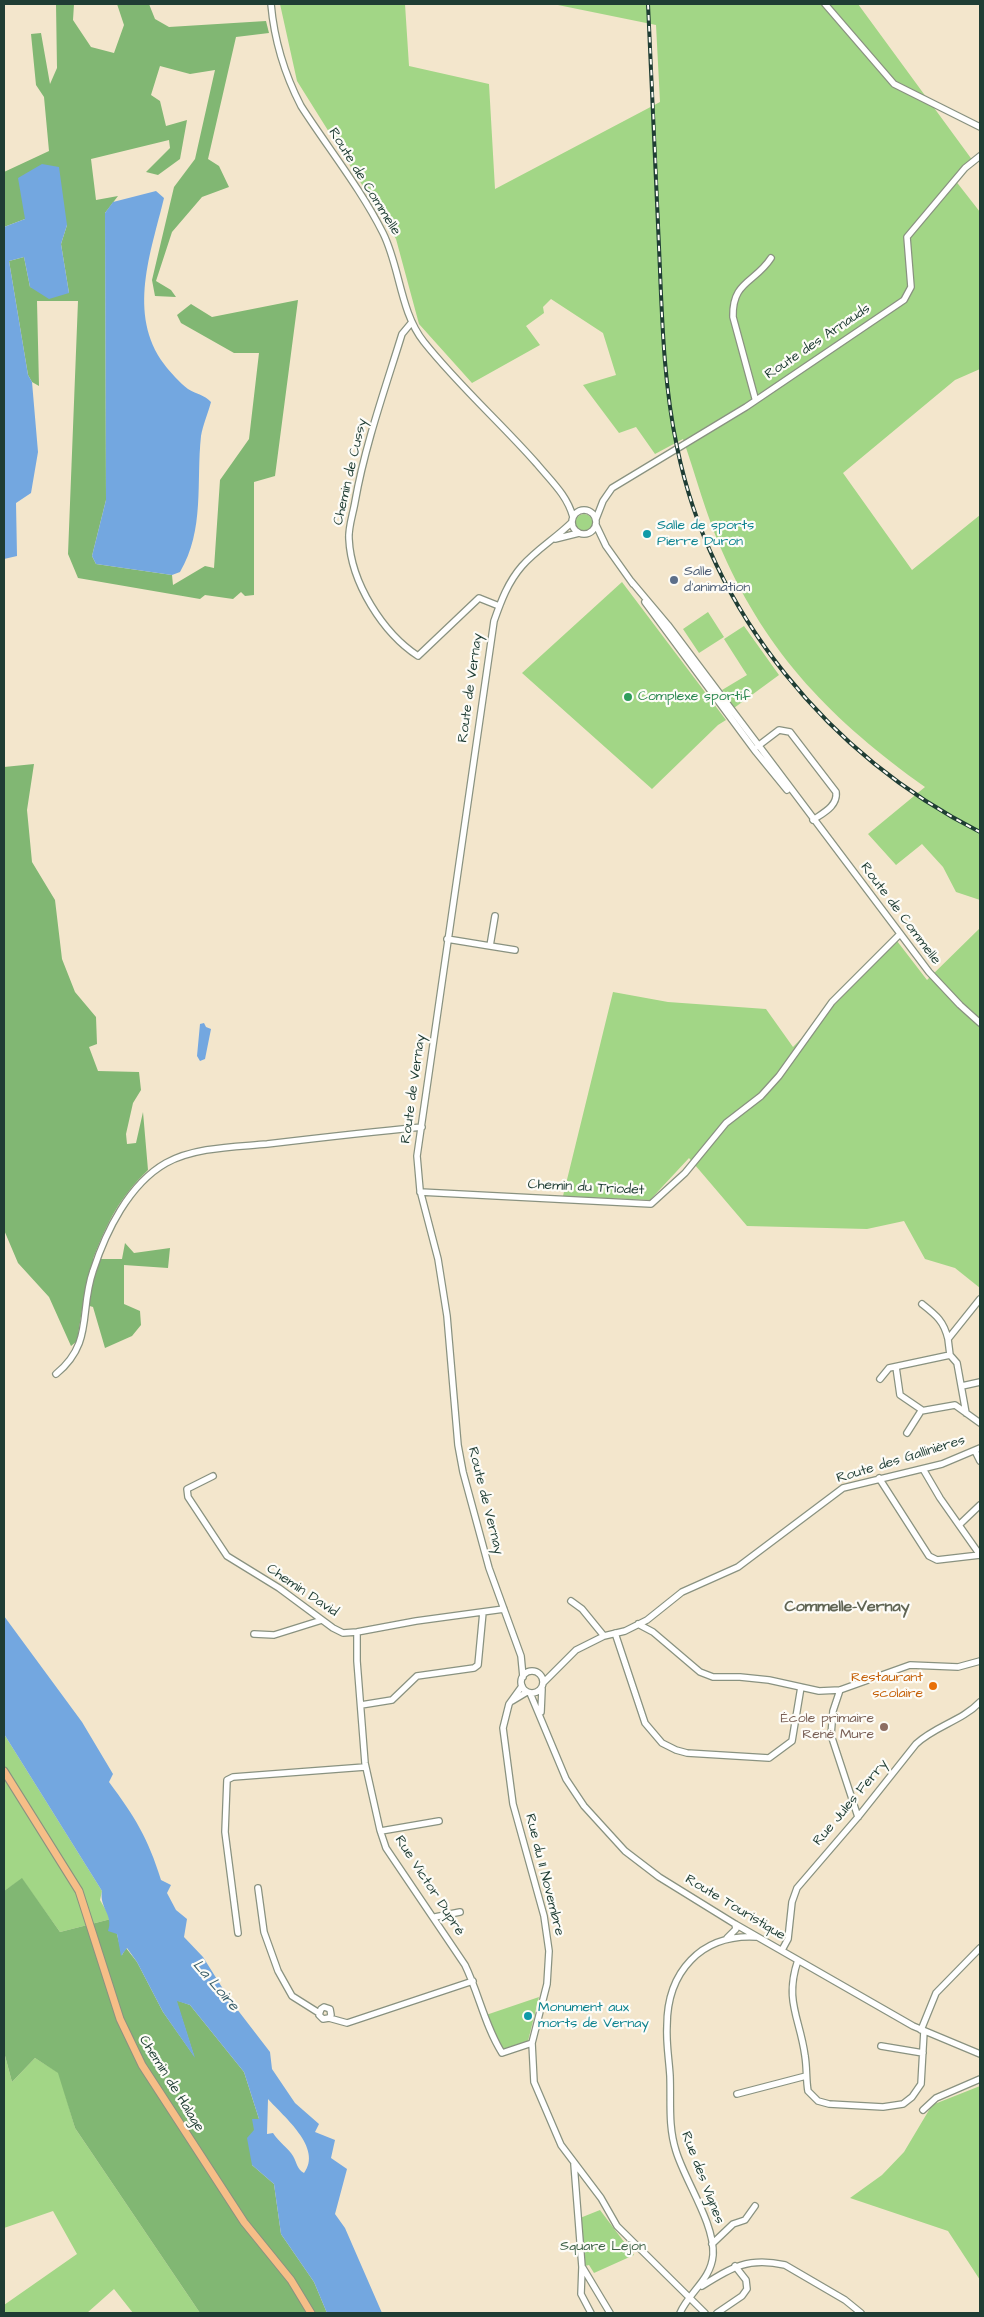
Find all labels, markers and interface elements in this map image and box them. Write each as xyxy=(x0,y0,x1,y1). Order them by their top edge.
street label: Route de Commelle xyxy=(324,125,404,239)
street label: Route des Arnauds xyxy=(762,301,874,383)
street label: Chemin de Cussy xyxy=(331,417,371,527)
place label: Salle de sports Pierre Duron xyxy=(657,518,754,550)
marker: Salle de sports Pierre Duron xyxy=(641,528,653,540)
place label: Salle d'animation xyxy=(684,564,750,596)
marker: Salle d'animation xyxy=(668,574,680,586)
street label: Route de Vernay xyxy=(455,632,487,744)
place label: Complexe sportif xyxy=(638,689,751,705)
marker: Complexe sportif xyxy=(622,691,634,703)
street label: Route de Commelle xyxy=(856,860,944,968)
street label: Route de Vernay xyxy=(398,1033,430,1145)
street label: Chemin du Triodet xyxy=(527,1177,645,1199)
street label: Route des Gallinières xyxy=(835,1432,967,1488)
street label: Route de Vernay xyxy=(464,1446,506,1556)
street label: Chemin David xyxy=(263,1561,341,1621)
district label: Commelle-Vernay xyxy=(785,1598,909,1618)
place label: Restaurant scolaire xyxy=(851,1670,923,1702)
marker: Restaurant scolaire xyxy=(927,1680,939,1692)
place label: École primaire René Mure xyxy=(781,1711,874,1744)
marker: École primaire René Mure xyxy=(878,1721,890,1733)
street label: Rue Jules Ferry xyxy=(810,1756,892,1850)
street label: Rue du 11 Novembre xyxy=(521,1812,567,1938)
street label: Rue Victor Dupré xyxy=(390,1833,468,1939)
street label: Route Touristique xyxy=(682,1871,788,1945)
water label: La Loire xyxy=(188,1957,242,2015)
place label: Monument aux morts de Vernay xyxy=(538,2000,649,2032)
marker: Monument aux morts de Vernay xyxy=(522,2010,534,2022)
street label: Chemin de Halage xyxy=(135,2033,207,2135)
street label: Rue des Vignes xyxy=(677,2130,727,2226)
park label: Square Lejon xyxy=(560,2239,646,2255)

